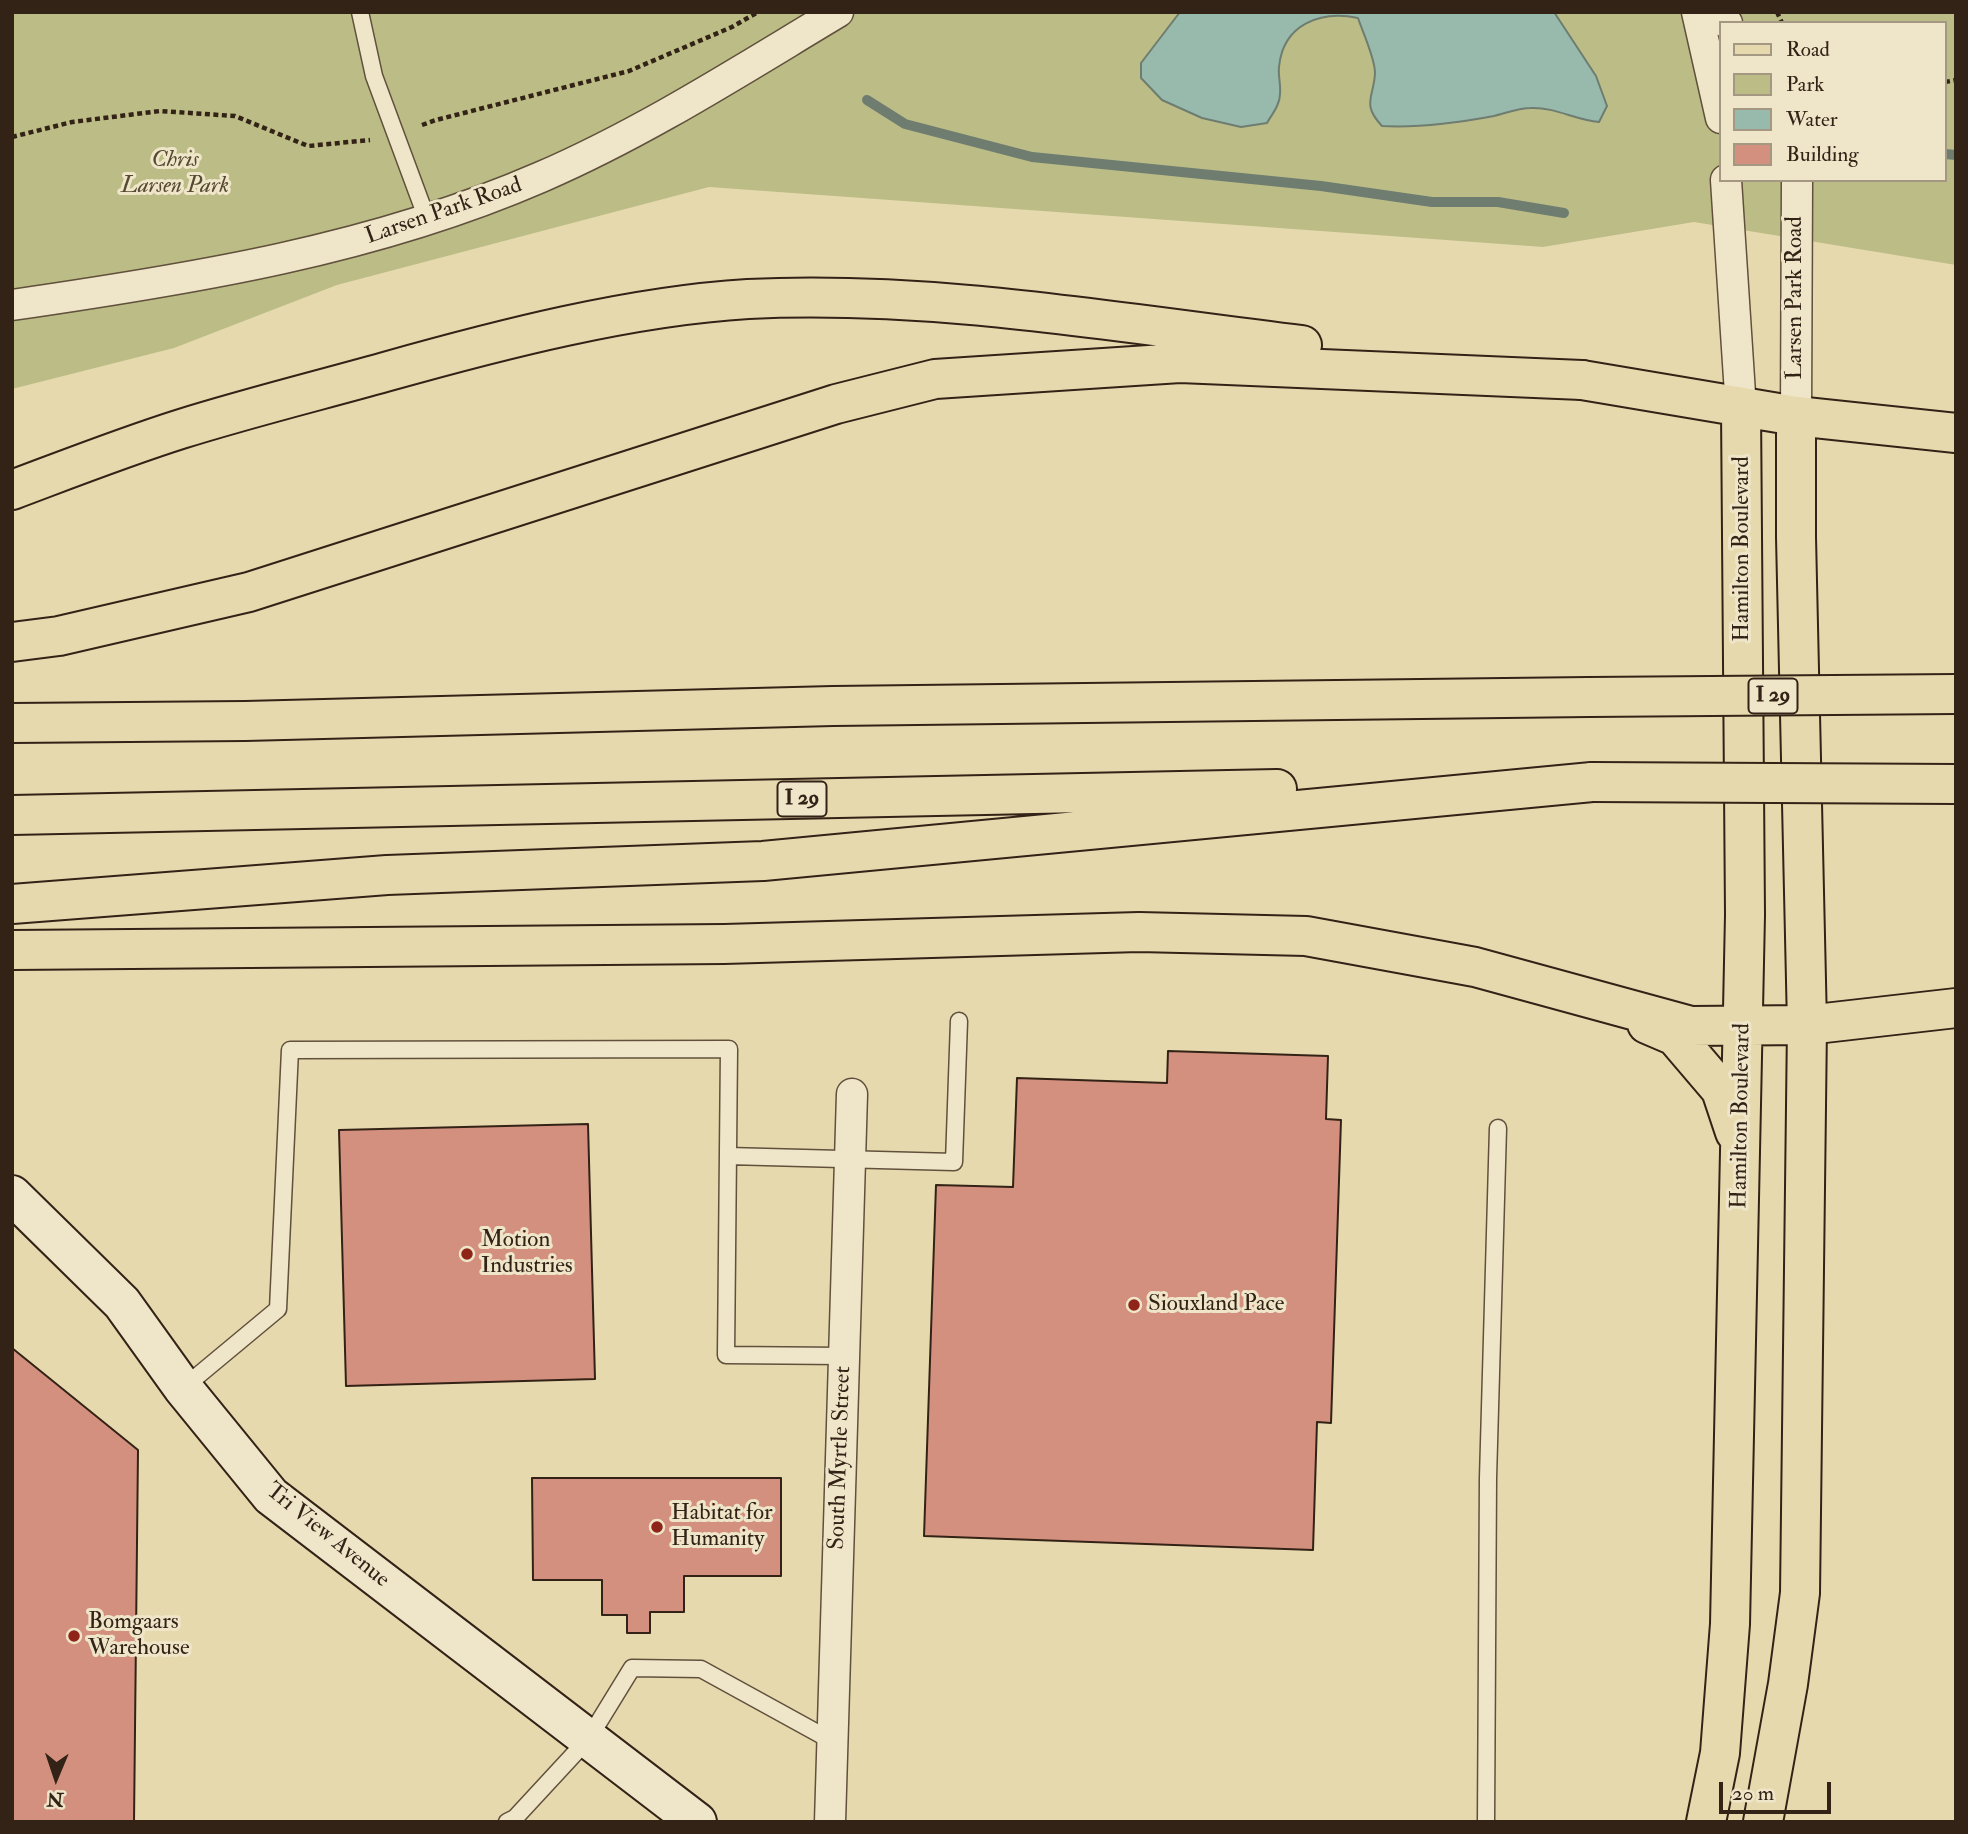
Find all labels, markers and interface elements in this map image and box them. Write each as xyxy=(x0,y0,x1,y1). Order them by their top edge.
legend xyxy=(1720,21,1947,182)
text: Road xyxy=(1786,36,1830,63)
text: Park xyxy=(1786,71,1824,98)
text: Water xyxy=(1786,106,1838,133)
text: Building xyxy=(1786,141,1859,168)
park label: Chris Larsen Park xyxy=(121,147,229,201)
street label: Larsen Park Road xyxy=(362,172,526,252)
street label: Larsen Park Road xyxy=(1782,216,1810,380)
street label: Hamilton Boulevard xyxy=(1729,456,1757,642)
road number: I 29 xyxy=(1748,678,1798,714)
road number: I 29 xyxy=(778,782,826,816)
street label: Hamilton Boulevard xyxy=(1727,1023,1757,1209)
place label: Motion Industries xyxy=(481,1227,573,1281)
marker: Motion Industries xyxy=(459,1246,475,1262)
place label: Siouxland Pace xyxy=(1148,1291,1284,1319)
marker: Siouxland Pace xyxy=(1126,1297,1142,1313)
street label: South Myrtle Street xyxy=(824,1366,858,1550)
street label: Tri View Avenue xyxy=(259,1478,395,1594)
place label: Habitat for Humanity xyxy=(671,1500,773,1554)
marker: Habitat for Humanity xyxy=(649,1519,665,1535)
place label: Bomgaars Warehouse xyxy=(88,1609,189,1663)
marker: Bomgaars Warehouse xyxy=(66,1628,82,1644)
north arrow xyxy=(21,1743,91,1813)
scale bar xyxy=(1723,1768,1835,1812)
text: 20 m xyxy=(1732,1780,1774,1807)
text: N xyxy=(46,1787,64,1811)

